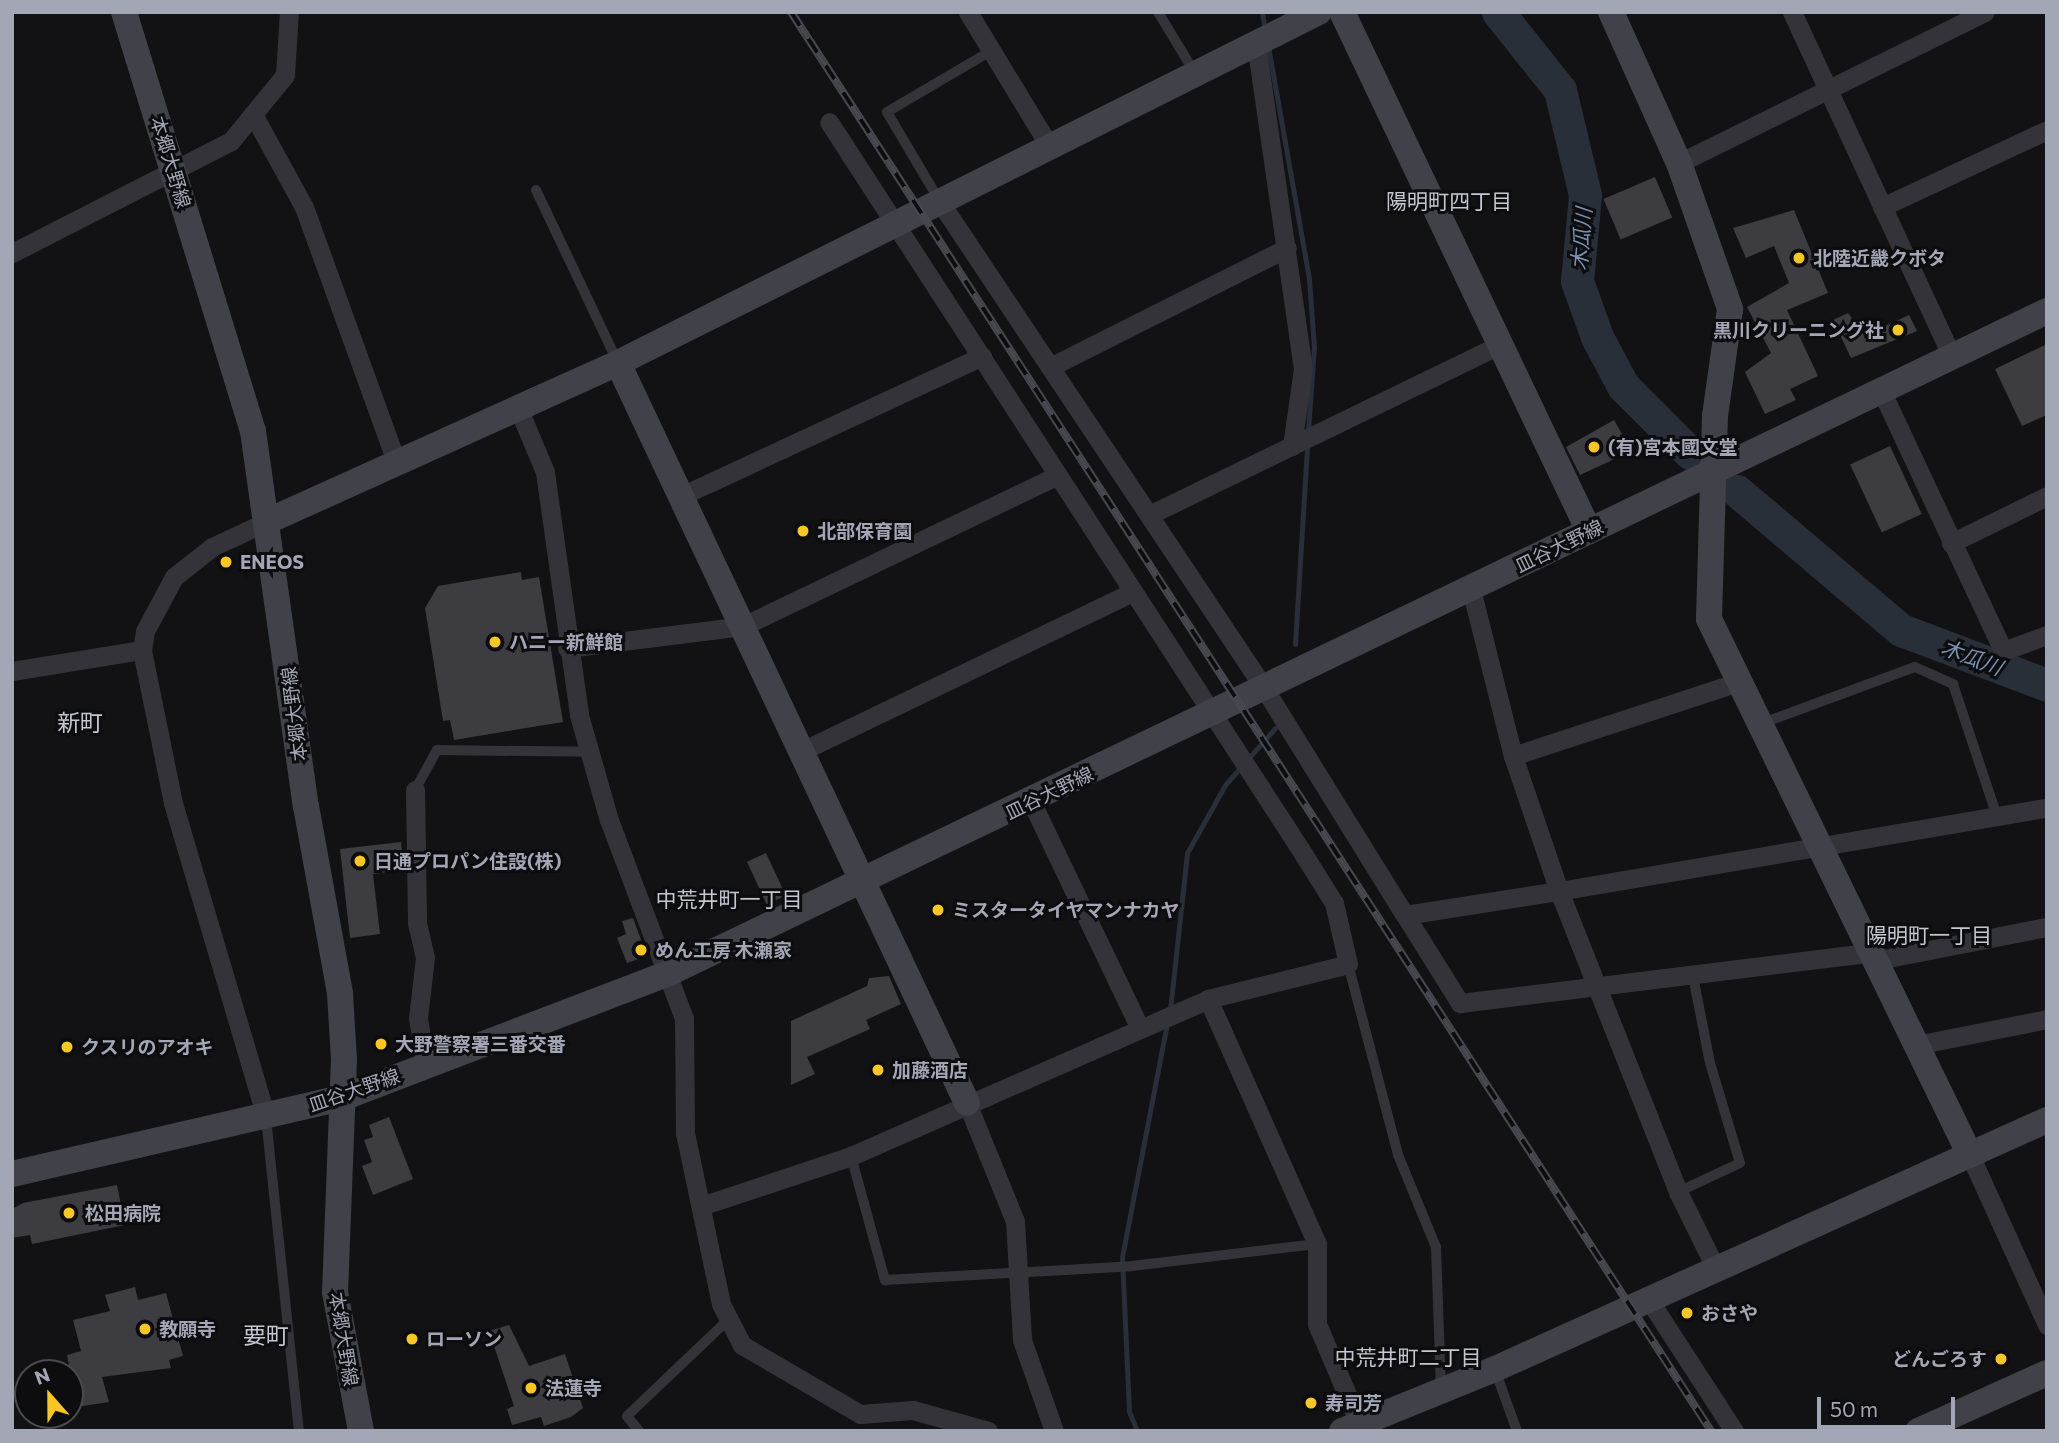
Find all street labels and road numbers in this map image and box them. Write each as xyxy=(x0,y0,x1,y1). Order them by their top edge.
street label: 本郷大野線 xyxy=(146,113,196,211)
street label: 皿谷大野線 xyxy=(1511,515,1607,577)
street label: 本郷大野線 xyxy=(277,665,311,763)
street label: 皿谷大野線 xyxy=(1001,762,1097,824)
street label: 皿谷大野線 xyxy=(305,1064,403,1116)
street label: 本郷大野線 xyxy=(325,1290,363,1388)

